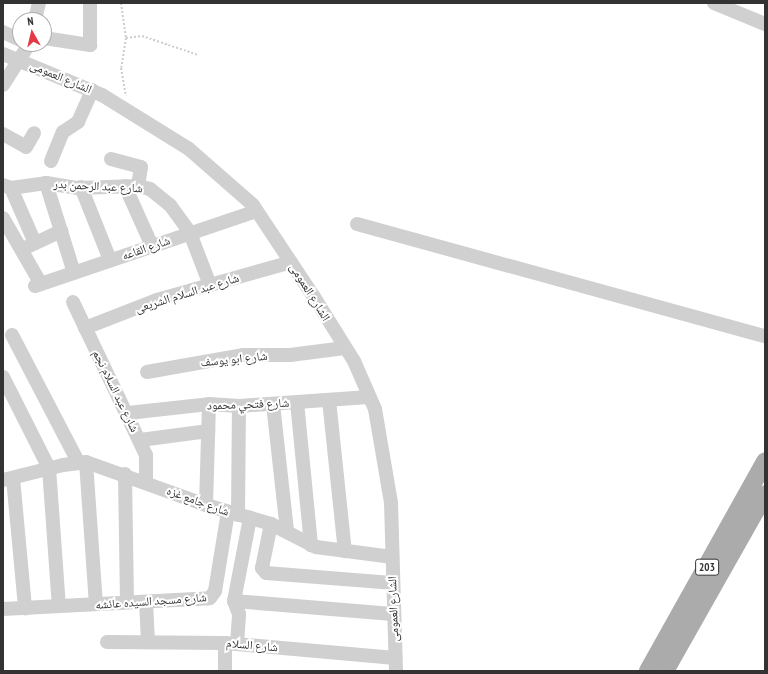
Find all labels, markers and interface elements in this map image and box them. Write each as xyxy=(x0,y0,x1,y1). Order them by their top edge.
north arrow xyxy=(12,12,52,52)
text: N xyxy=(27,14,34,28)
street label: الشارع العمومى xyxy=(28,58,94,96)
street label: شارع عبد الرحمن بدر xyxy=(53,176,143,196)
street label: شارع القاعه xyxy=(120,233,172,263)
street label: الشارع العمومى xyxy=(287,260,333,324)
street label: شارع عبد السلام الشريعى xyxy=(133,270,241,316)
street label: شارع عبد السلام نجم xyxy=(90,347,142,435)
street label: شارع ابو يوسف xyxy=(200,348,268,370)
street label: شارع فتحي محمود xyxy=(207,395,289,413)
street label: شارع جامع غزه xyxy=(165,483,231,519)
road number: 203 xyxy=(695,558,719,576)
street label: الشارع العمومى xyxy=(385,576,401,642)
street label: شارع مسجد السيده عائشه xyxy=(95,590,207,612)
street label: شارع السلام xyxy=(226,636,278,654)

